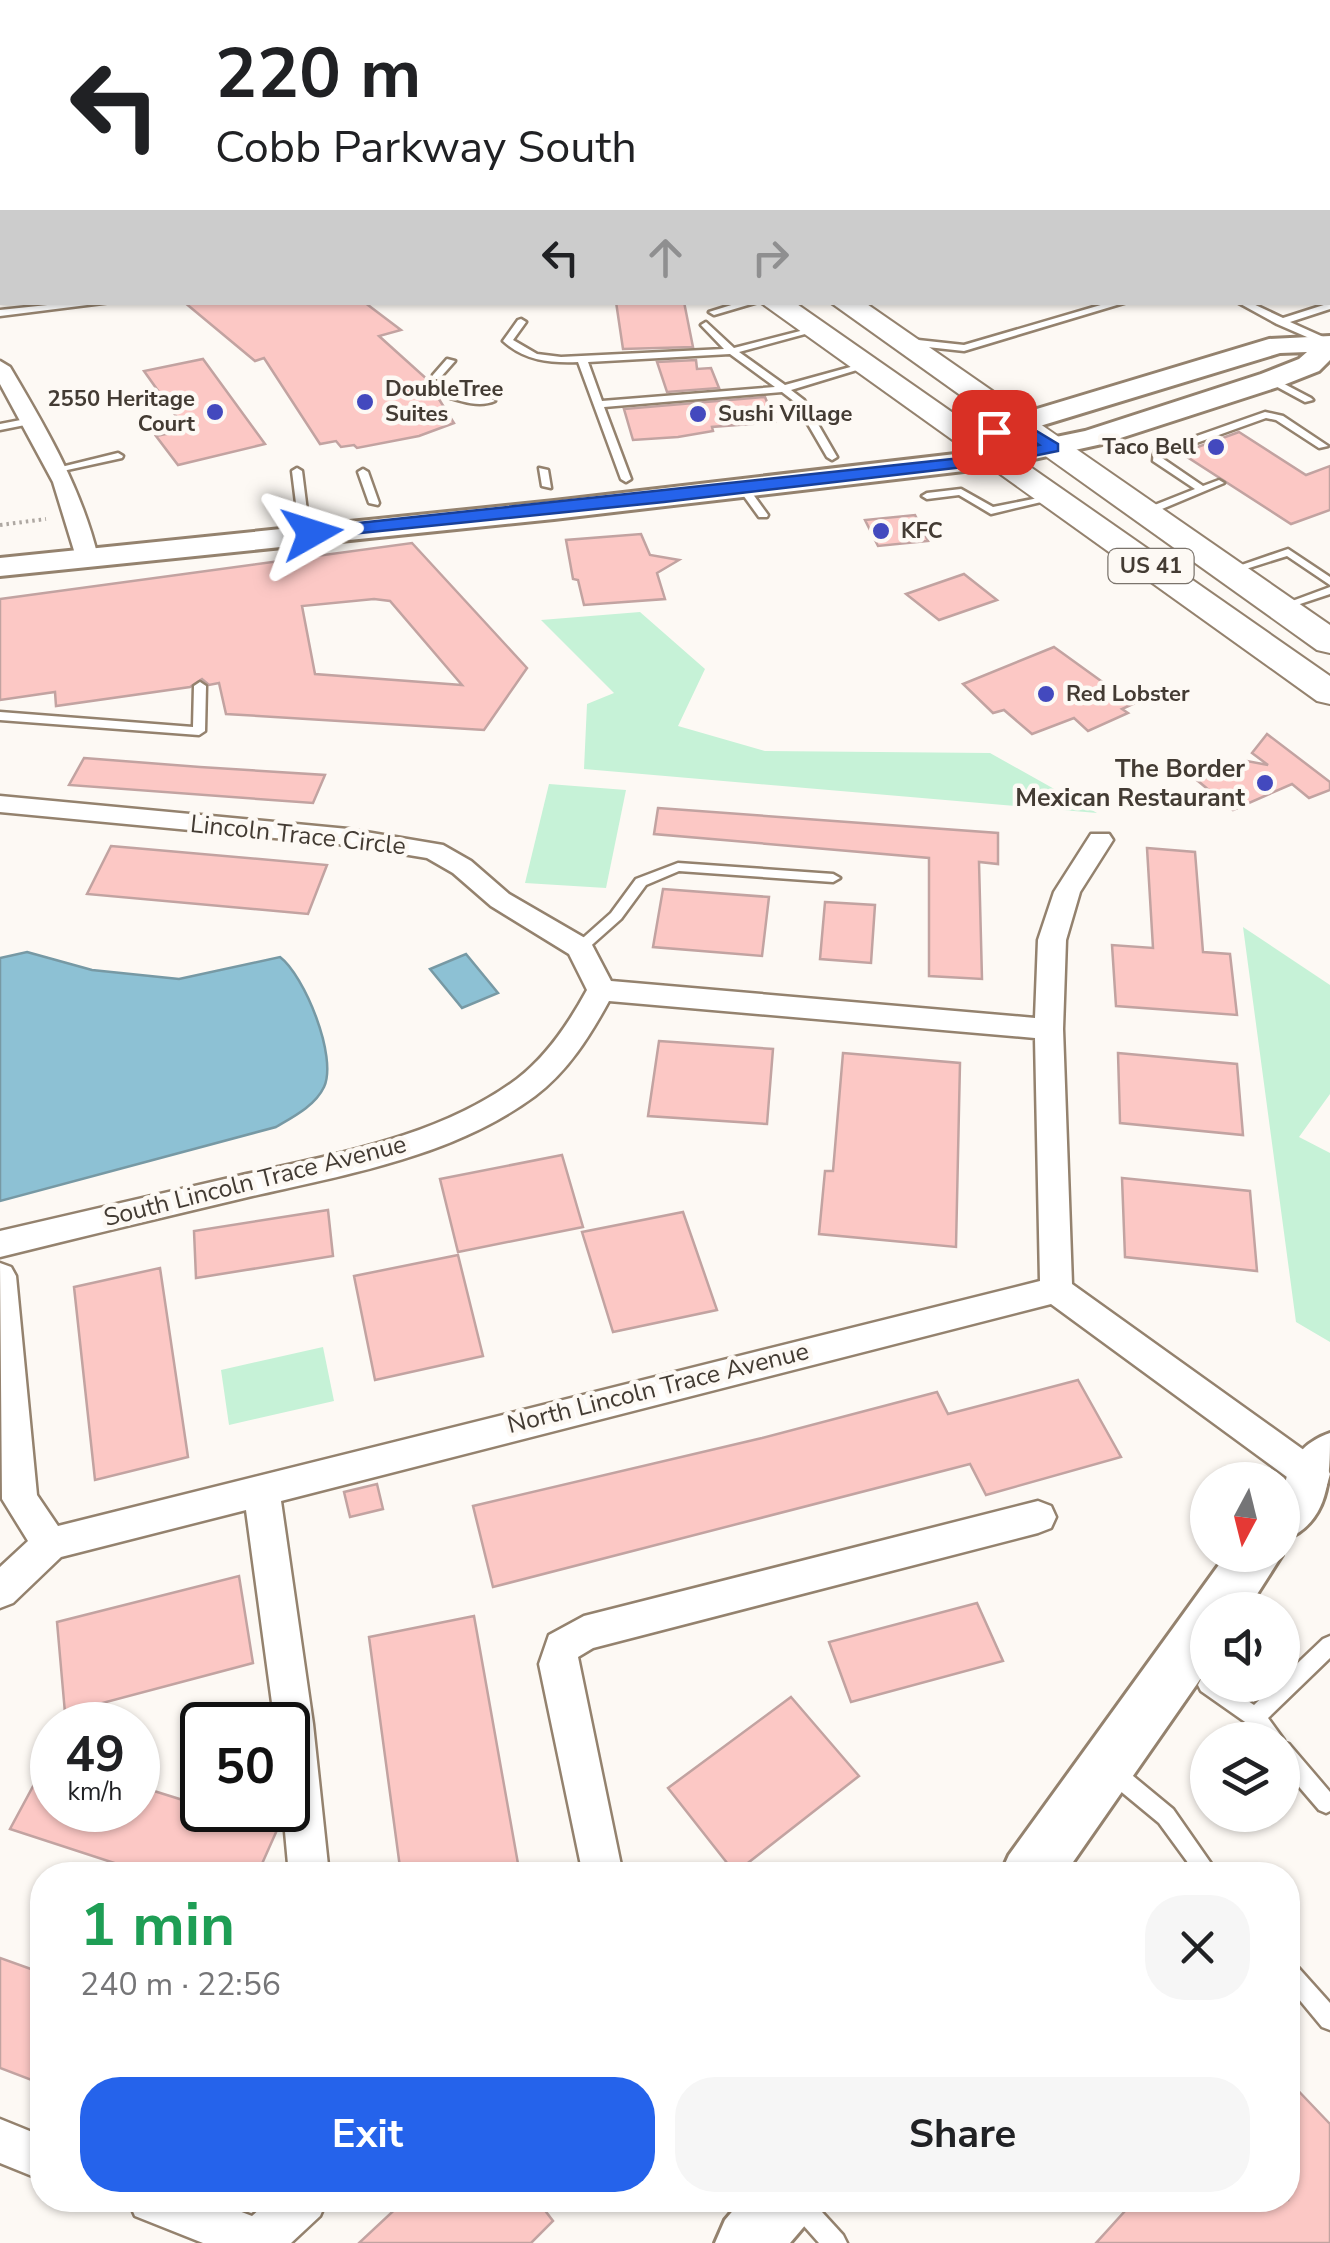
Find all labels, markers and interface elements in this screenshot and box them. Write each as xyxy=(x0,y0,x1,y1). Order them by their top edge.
text: 220 m xyxy=(215,26,421,122)
icon: left xyxy=(50,40,180,170)
text: Cobb Parkway South xyxy=(215,117,637,178)
icon: left xyxy=(533,230,588,285)
icon: ahead xyxy=(638,230,693,285)
icon: right xyxy=(743,230,798,285)
place label: DoubleTree Suites xyxy=(385,374,504,429)
place label: 2550 Heritage Court xyxy=(47,384,196,439)
pin xyxy=(952,390,1037,475)
marker: DoubleTree Suites xyxy=(354,391,376,413)
place label: Sushi Village xyxy=(718,399,852,429)
marker: 2550 Heritage Court xyxy=(204,401,226,423)
marker: Sushi Village xyxy=(687,403,709,425)
icon: arrive xyxy=(967,405,1022,460)
place label: Taco Bell xyxy=(1102,432,1196,462)
marker: Taco Bell xyxy=(1205,436,1227,458)
position arrow xyxy=(260,481,364,585)
place label: KFC xyxy=(901,516,943,546)
marker: KFC xyxy=(870,520,892,542)
road number: US 41 xyxy=(1108,549,1194,583)
place label: Red Lobster xyxy=(1066,679,1190,709)
marker: Red Lobster xyxy=(1035,683,1057,705)
place label: The Border Mexican Restaurant xyxy=(1015,752,1245,815)
marker: The Border Mexican Restaurant xyxy=(1254,772,1276,794)
street label: Lincoln Trace Circle xyxy=(188,807,408,863)
street label: South Lincoln Trace Avenue xyxy=(100,1127,410,1235)
street label: North Lincoln Trace Avenue xyxy=(504,1334,812,1442)
north arrow xyxy=(1190,1462,1300,1572)
map controls xyxy=(1190,1462,1300,1832)
button: sound xyxy=(1190,1592,1300,1702)
speed limit sign: 50 xyxy=(180,1702,310,1832)
text: 49 xyxy=(65,1720,125,1789)
button: layers xyxy=(1190,1722,1300,1832)
text: km/h xyxy=(67,1775,123,1809)
text: 1 min xyxy=(80,1884,235,1966)
button: close xyxy=(1145,1895,1250,2000)
text: 240 m · 22:56 xyxy=(80,1963,281,2006)
button: Exit xyxy=(80,2077,655,2192)
button: Share xyxy=(675,2077,1250,2192)

